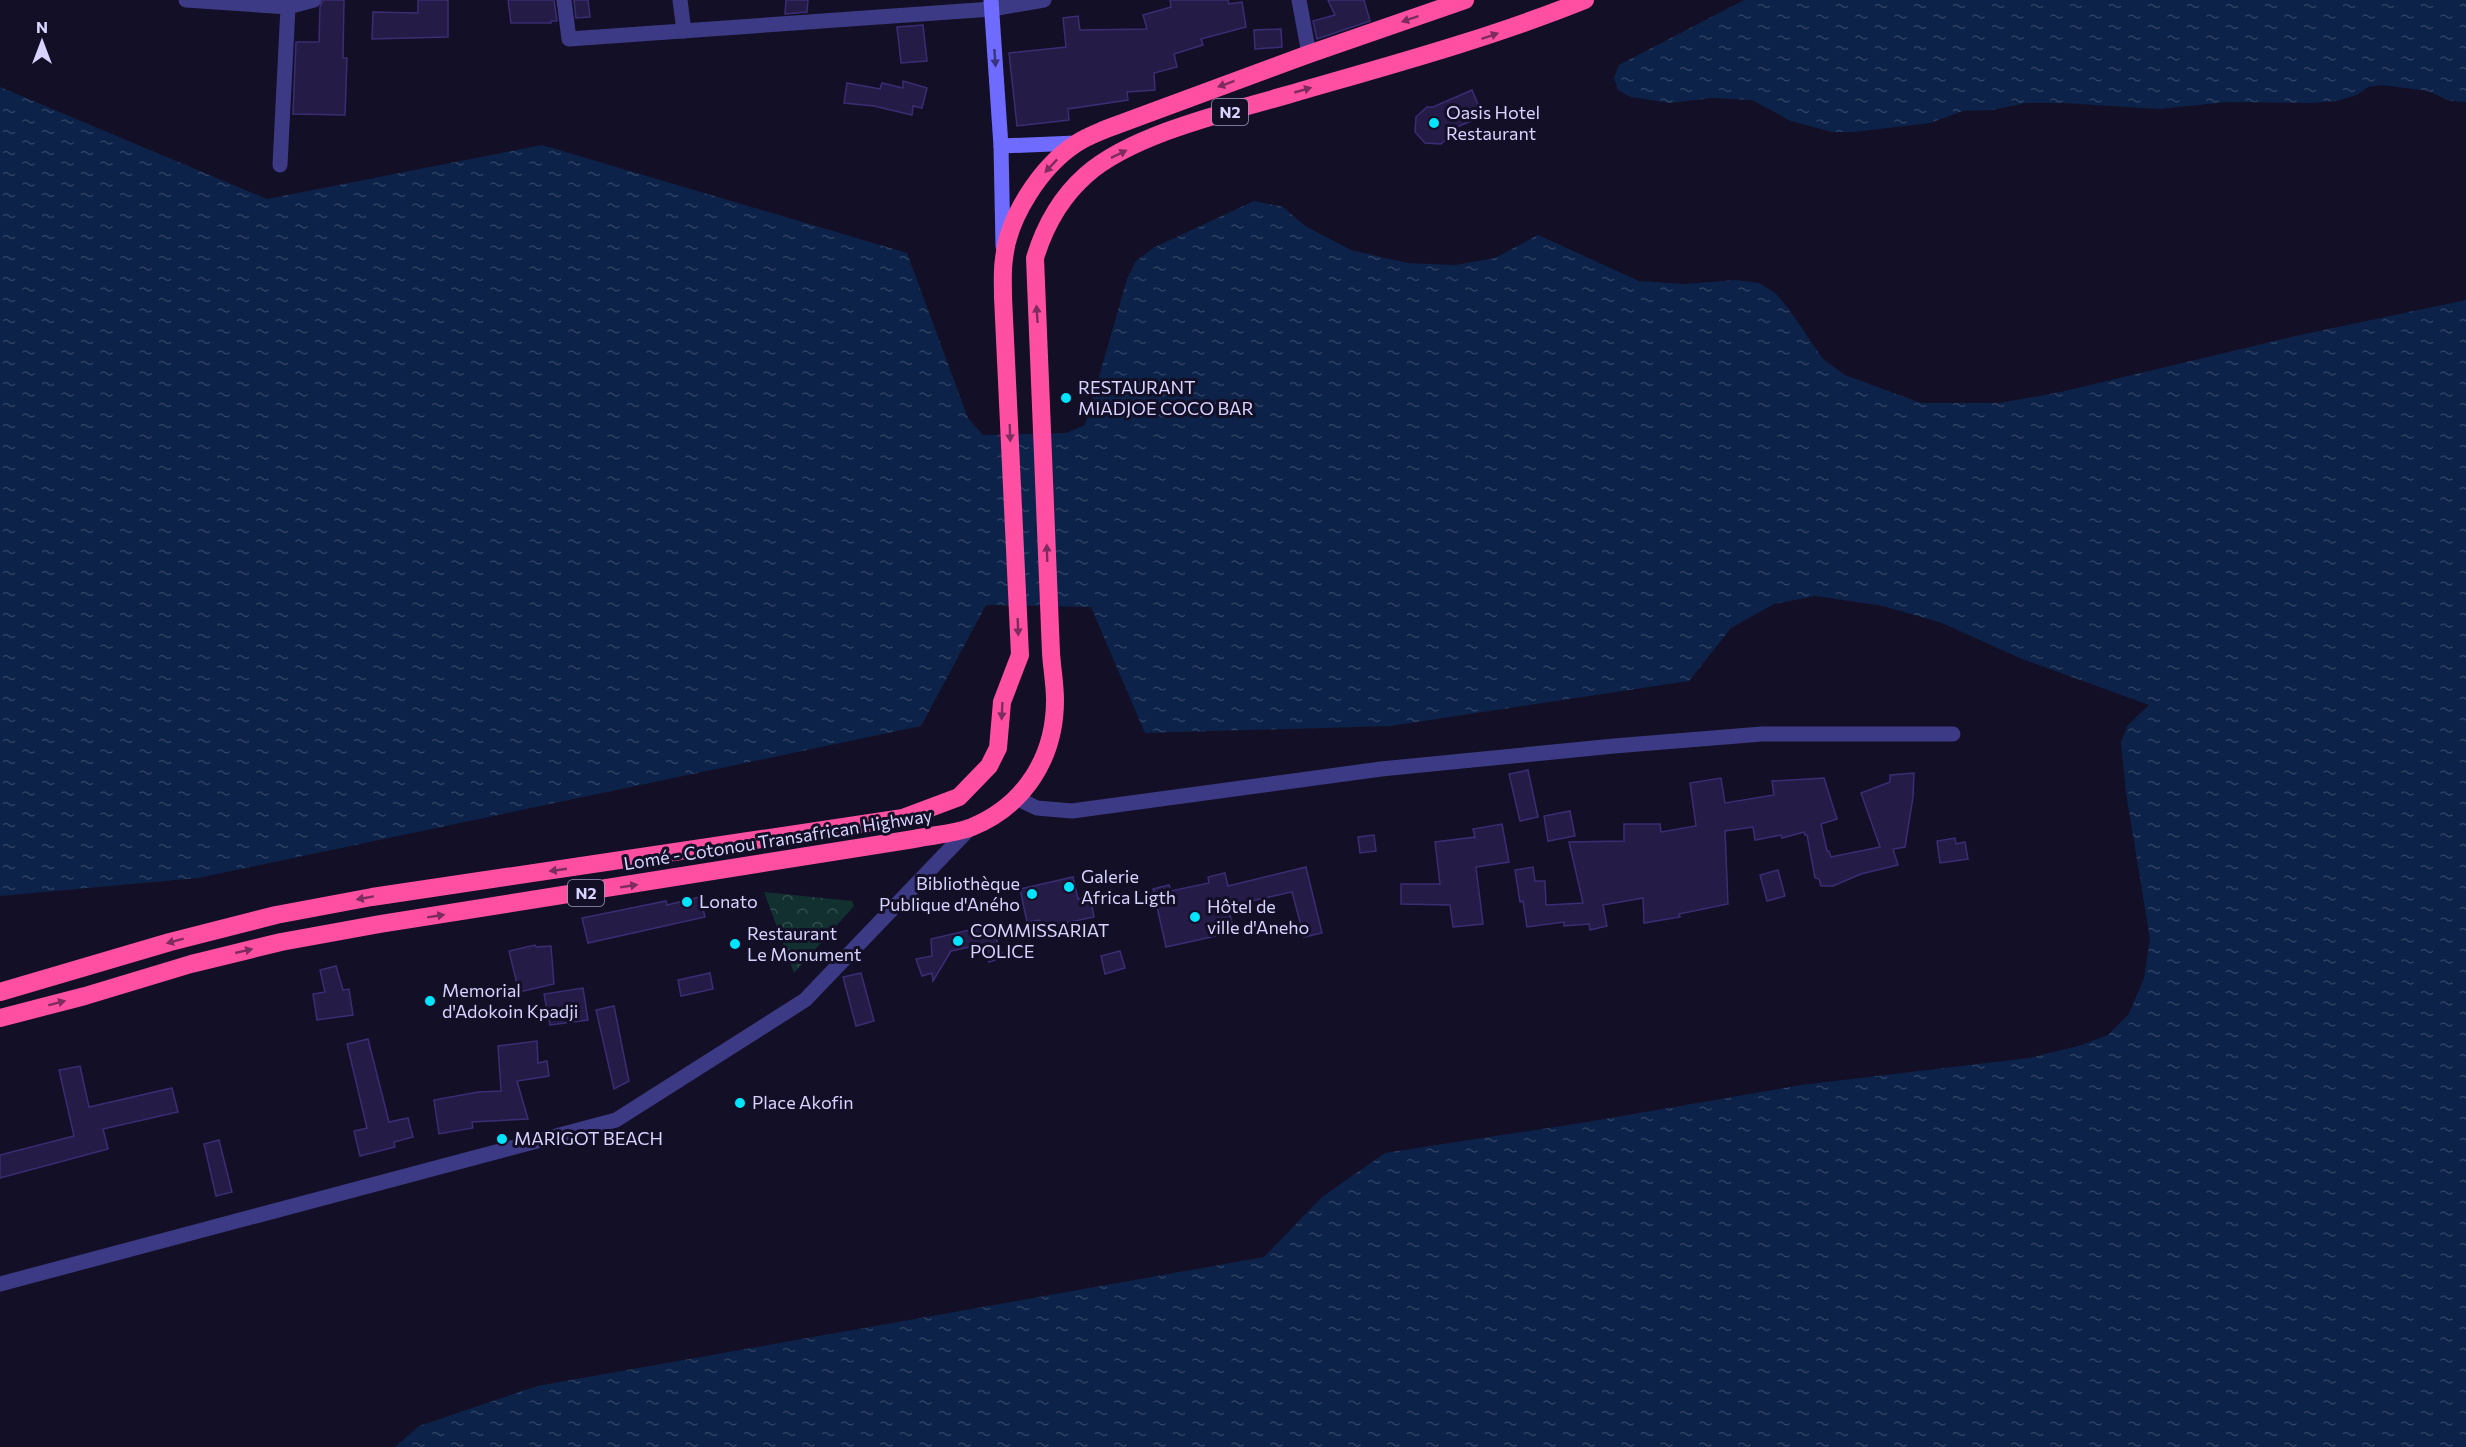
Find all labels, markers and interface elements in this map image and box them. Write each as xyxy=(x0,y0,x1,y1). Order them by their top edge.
north arrow xyxy=(12,12,72,72)
one-way arrow xyxy=(1400,15,1418,25)
text: N xyxy=(36,17,48,36)
one-way arrow xyxy=(1481,30,1499,40)
one-way arrow xyxy=(991,49,1000,68)
one-way arrow xyxy=(1217,79,1235,89)
one-way arrow xyxy=(1294,85,1312,95)
road number: N2 xyxy=(1212,99,1248,125)
place label: Oasis Hotel Restaurant xyxy=(1446,101,1540,144)
marker: Oasis Hotel Restaurant xyxy=(1427,116,1441,130)
one-way arrow xyxy=(1110,149,1127,158)
one-way arrow xyxy=(1045,159,1059,173)
one-way arrow xyxy=(1032,305,1042,324)
place label: RESTAURANT MIADJOE COCO BAR xyxy=(1078,376,1254,419)
marker: RESTAURANT MIADJOE COCO BAR xyxy=(1059,391,1073,405)
one-way arrow xyxy=(1005,423,1014,442)
one-way arrow xyxy=(1043,544,1052,563)
one-way arrow xyxy=(1014,618,1023,637)
one-way arrow xyxy=(998,701,1007,720)
street label: Lomé - Cotonou Transafrican Highway xyxy=(622,804,934,874)
one-way arrow xyxy=(548,865,567,874)
place label: Galerie Africa Ligth xyxy=(1081,865,1176,908)
place label: Bibliothèque Publique d'Aného xyxy=(879,872,1020,915)
road number: N2 xyxy=(568,880,604,906)
marker: Galerie Africa Ligth xyxy=(1062,880,1076,894)
one-way arrow xyxy=(619,881,638,890)
marker: Bibliothèque Publique d'Aného xyxy=(1025,887,1039,901)
place label: Lonato xyxy=(699,890,758,912)
one-way arrow xyxy=(355,894,374,903)
marker: Lonato xyxy=(680,895,694,909)
place label: Hôtel de ville d'Aneho xyxy=(1207,895,1309,938)
marker: Hôtel de ville d'Aneho xyxy=(1188,910,1202,924)
one-way arrow xyxy=(427,911,446,920)
place label: COMMISSARIAT POLICE xyxy=(970,919,1109,962)
place label: Restaurant Le Monument xyxy=(747,922,861,965)
marker: COMMISSARIAT POLICE xyxy=(951,934,965,948)
one-way arrow xyxy=(166,937,184,946)
marker: Restaurant Le Monument xyxy=(728,937,742,951)
one-way arrow xyxy=(235,946,254,956)
place label: Memorial d'Adokoin Kpadji xyxy=(442,979,578,1022)
marker: Memorial d'Adokoin Kpadji xyxy=(423,994,437,1008)
one-way arrow xyxy=(47,998,66,1008)
place label: Place Akofin xyxy=(752,1091,854,1113)
marker: Place Akofin xyxy=(733,1096,747,1110)
place label: MARIGOT BEACH xyxy=(514,1127,663,1149)
marker: MARIGOT BEACH xyxy=(495,1132,509,1146)

